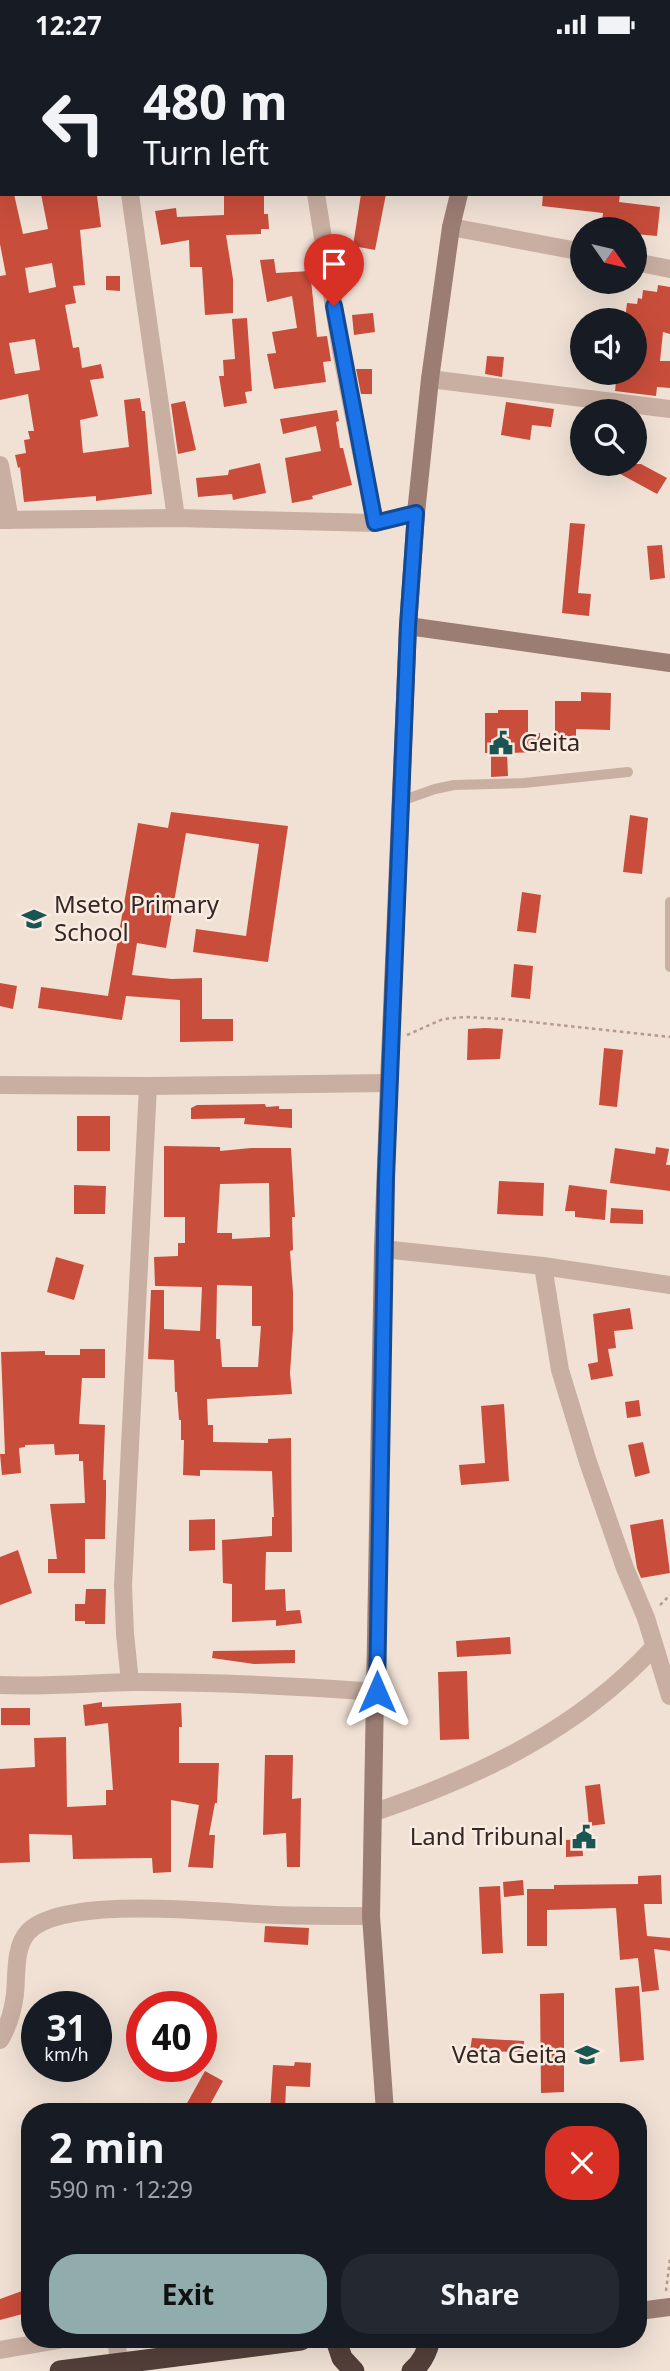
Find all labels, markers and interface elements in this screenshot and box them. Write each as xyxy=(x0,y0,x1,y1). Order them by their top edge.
text: 12:27 xyxy=(35,7,102,43)
text: 480 m xyxy=(143,68,288,134)
icon: left xyxy=(28,77,119,168)
text: Turn left xyxy=(143,131,269,174)
north arrow xyxy=(570,217,648,294)
map controls xyxy=(570,217,647,476)
pin xyxy=(304,234,364,306)
icon: arrive xyxy=(315,245,353,283)
button: sound xyxy=(570,308,647,385)
button: search xyxy=(570,399,647,476)
place label: Geita xyxy=(521,725,580,758)
public building icon: Geita xyxy=(487,729,515,757)
place label: Mseto Primary School xyxy=(54,887,220,948)
school or university icon: Mseto Primary School xyxy=(20,905,48,933)
position arrow xyxy=(340,1655,414,1729)
place label: Land Tribunal xyxy=(410,1819,564,1852)
public building icon: Land Tribunal xyxy=(570,1823,598,1851)
speed limit sign: 40 xyxy=(126,1991,217,2082)
text: 31 xyxy=(46,2004,87,2051)
place label: Veta Geita xyxy=(452,2037,567,2070)
school or university icon: Veta Geita xyxy=(573,2041,601,2069)
text: km/h xyxy=(44,2042,89,2066)
text: 2 min xyxy=(49,2118,165,2175)
button: close xyxy=(545,2126,619,2200)
text: 590 m · 12:29 xyxy=(49,2173,193,2205)
button: Exit xyxy=(49,2254,327,2334)
button: Share xyxy=(341,2254,619,2334)

